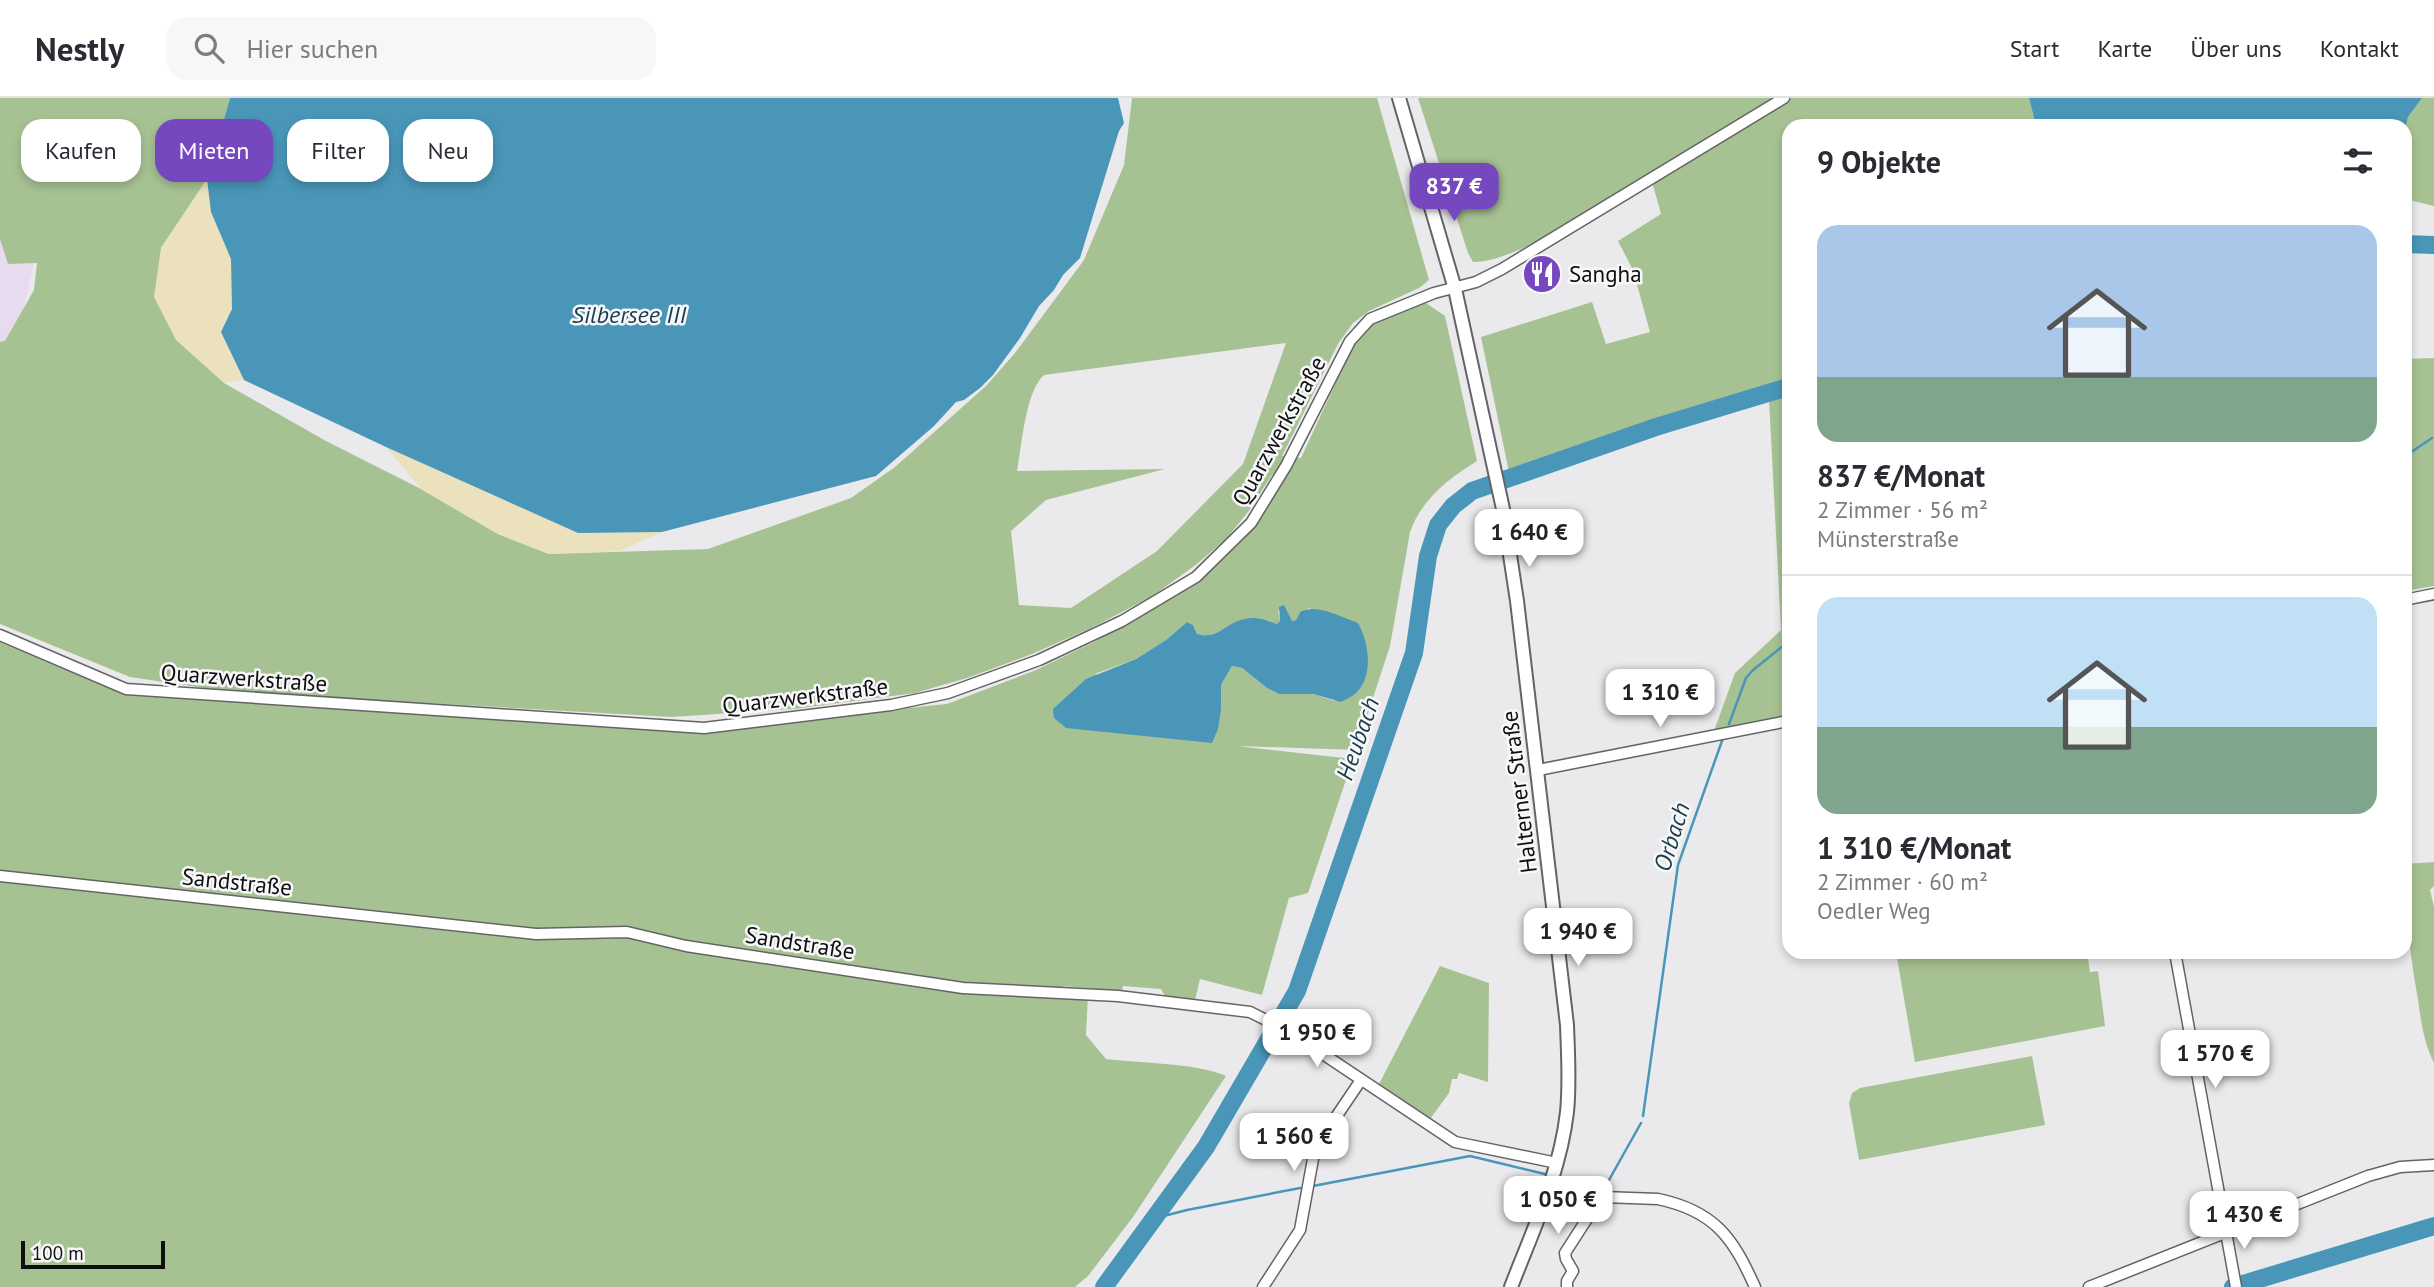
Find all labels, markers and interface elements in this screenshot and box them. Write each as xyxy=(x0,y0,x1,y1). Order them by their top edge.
search box xyxy=(166,17,656,80)
text: Nestly xyxy=(35,27,124,70)
icon: search xyxy=(190,29,228,67)
text: Hier suchen xyxy=(246,32,378,65)
text: Start xyxy=(2010,33,2059,64)
text: Karte xyxy=(2097,33,2152,64)
text: Über uns xyxy=(2190,33,2282,64)
text: Kontakt xyxy=(2320,33,2399,64)
chip: Kaufen xyxy=(21,119,141,182)
chip: Mieten xyxy=(155,119,273,182)
chip: Filter xyxy=(287,119,389,182)
chip: Neu xyxy=(403,119,493,182)
text: 9 Objekte xyxy=(1817,142,1941,181)
icon: filters xyxy=(2339,142,2377,180)
pin: 837 € xyxy=(1405,164,1503,223)
text: 837 € xyxy=(1426,171,1482,200)
restaurant icon: Sangha xyxy=(1521,253,1563,295)
place label: Sangha xyxy=(1569,259,1642,288)
icon: home xyxy=(2034,270,2160,396)
water label: Silbersee III xyxy=(572,299,687,330)
street label: Quarzwerkstraße xyxy=(1225,351,1332,511)
text: 837 €/Monat xyxy=(1817,456,1985,495)
text: 2 Zimmer · 56 m² xyxy=(1817,495,1988,524)
pin: 1 640 € xyxy=(1464,510,1594,569)
text: 1 640 € xyxy=(1491,517,1567,546)
text: Münsterstraße xyxy=(1817,524,1959,553)
icon: home xyxy=(2034,642,2160,768)
street label: Quarzwerkstraße xyxy=(160,657,328,698)
pin: 1 310 € xyxy=(1595,670,1725,729)
street label: Quarzwerkstraße xyxy=(720,671,889,720)
text: 1 310 € xyxy=(1622,677,1698,706)
water label: Heubach xyxy=(1329,693,1386,784)
street label: Halterner Straße xyxy=(1494,709,1543,875)
water label: Orbach xyxy=(1646,799,1697,875)
text: 1 310 €/Monat xyxy=(1817,828,2011,867)
street label: Sandstraße xyxy=(181,861,294,902)
text: 2 Zimmer · 60 m² xyxy=(1817,867,1988,896)
text: Oedler Weg xyxy=(1817,896,1931,925)
pin: 1 940 € xyxy=(1513,908,1643,968)
text: 1 940 € xyxy=(1540,916,1616,945)
street label: Sandstraße xyxy=(743,920,857,965)
pin: 1 950 € xyxy=(1252,1010,1382,1069)
text: 1 950 € xyxy=(1279,1017,1355,1046)
pin: 1 570 € xyxy=(2150,1030,2280,1090)
text: 1 570 € xyxy=(2177,1038,2253,1067)
pin: 1 560 € xyxy=(1229,1114,1359,1173)
text: 1 560 € xyxy=(1256,1121,1332,1150)
pin: 1 050 € xyxy=(1493,1176,1623,1236)
text: 1 050 € xyxy=(1520,1184,1596,1213)
pin: 1 430 € xyxy=(2179,1192,2309,1251)
text: 1 430 € xyxy=(2206,1199,2282,1228)
scale bar xyxy=(21,1238,164,1270)
text: 100 m xyxy=(32,1241,84,1265)

